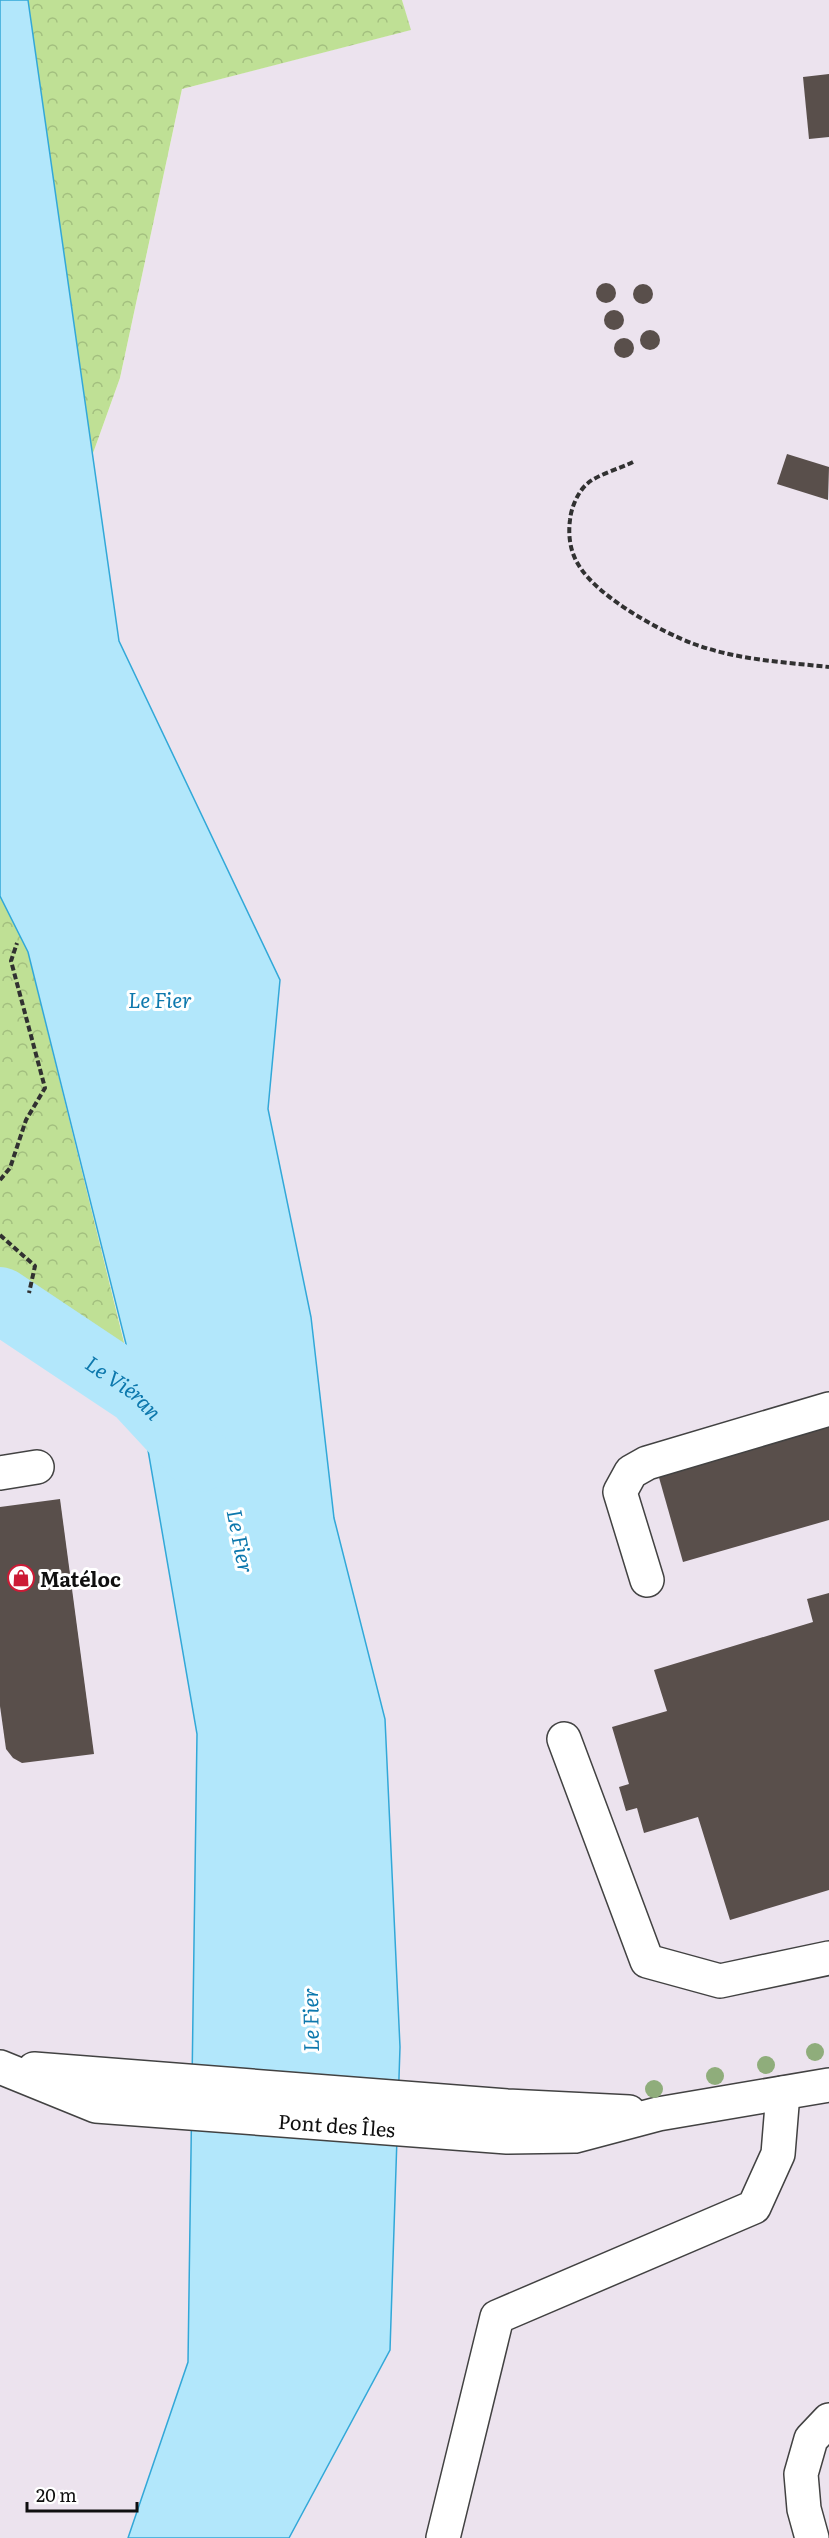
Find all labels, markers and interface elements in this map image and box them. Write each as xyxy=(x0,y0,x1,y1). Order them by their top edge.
water label: Le Fier xyxy=(128,983,192,1014)
water label: Le Viéran xyxy=(80,1346,171,1426)
water label: Le Fier xyxy=(221,1507,263,1576)
shop icon: Matéloc xyxy=(6,1563,36,1593)
place label: Matéloc xyxy=(40,1563,121,1593)
water label: Le Fier xyxy=(293,1987,325,2052)
street label: Pont des Îles xyxy=(277,2105,396,2144)
scale bar xyxy=(27,2475,136,2513)
text: 20 m xyxy=(36,2481,77,2508)

